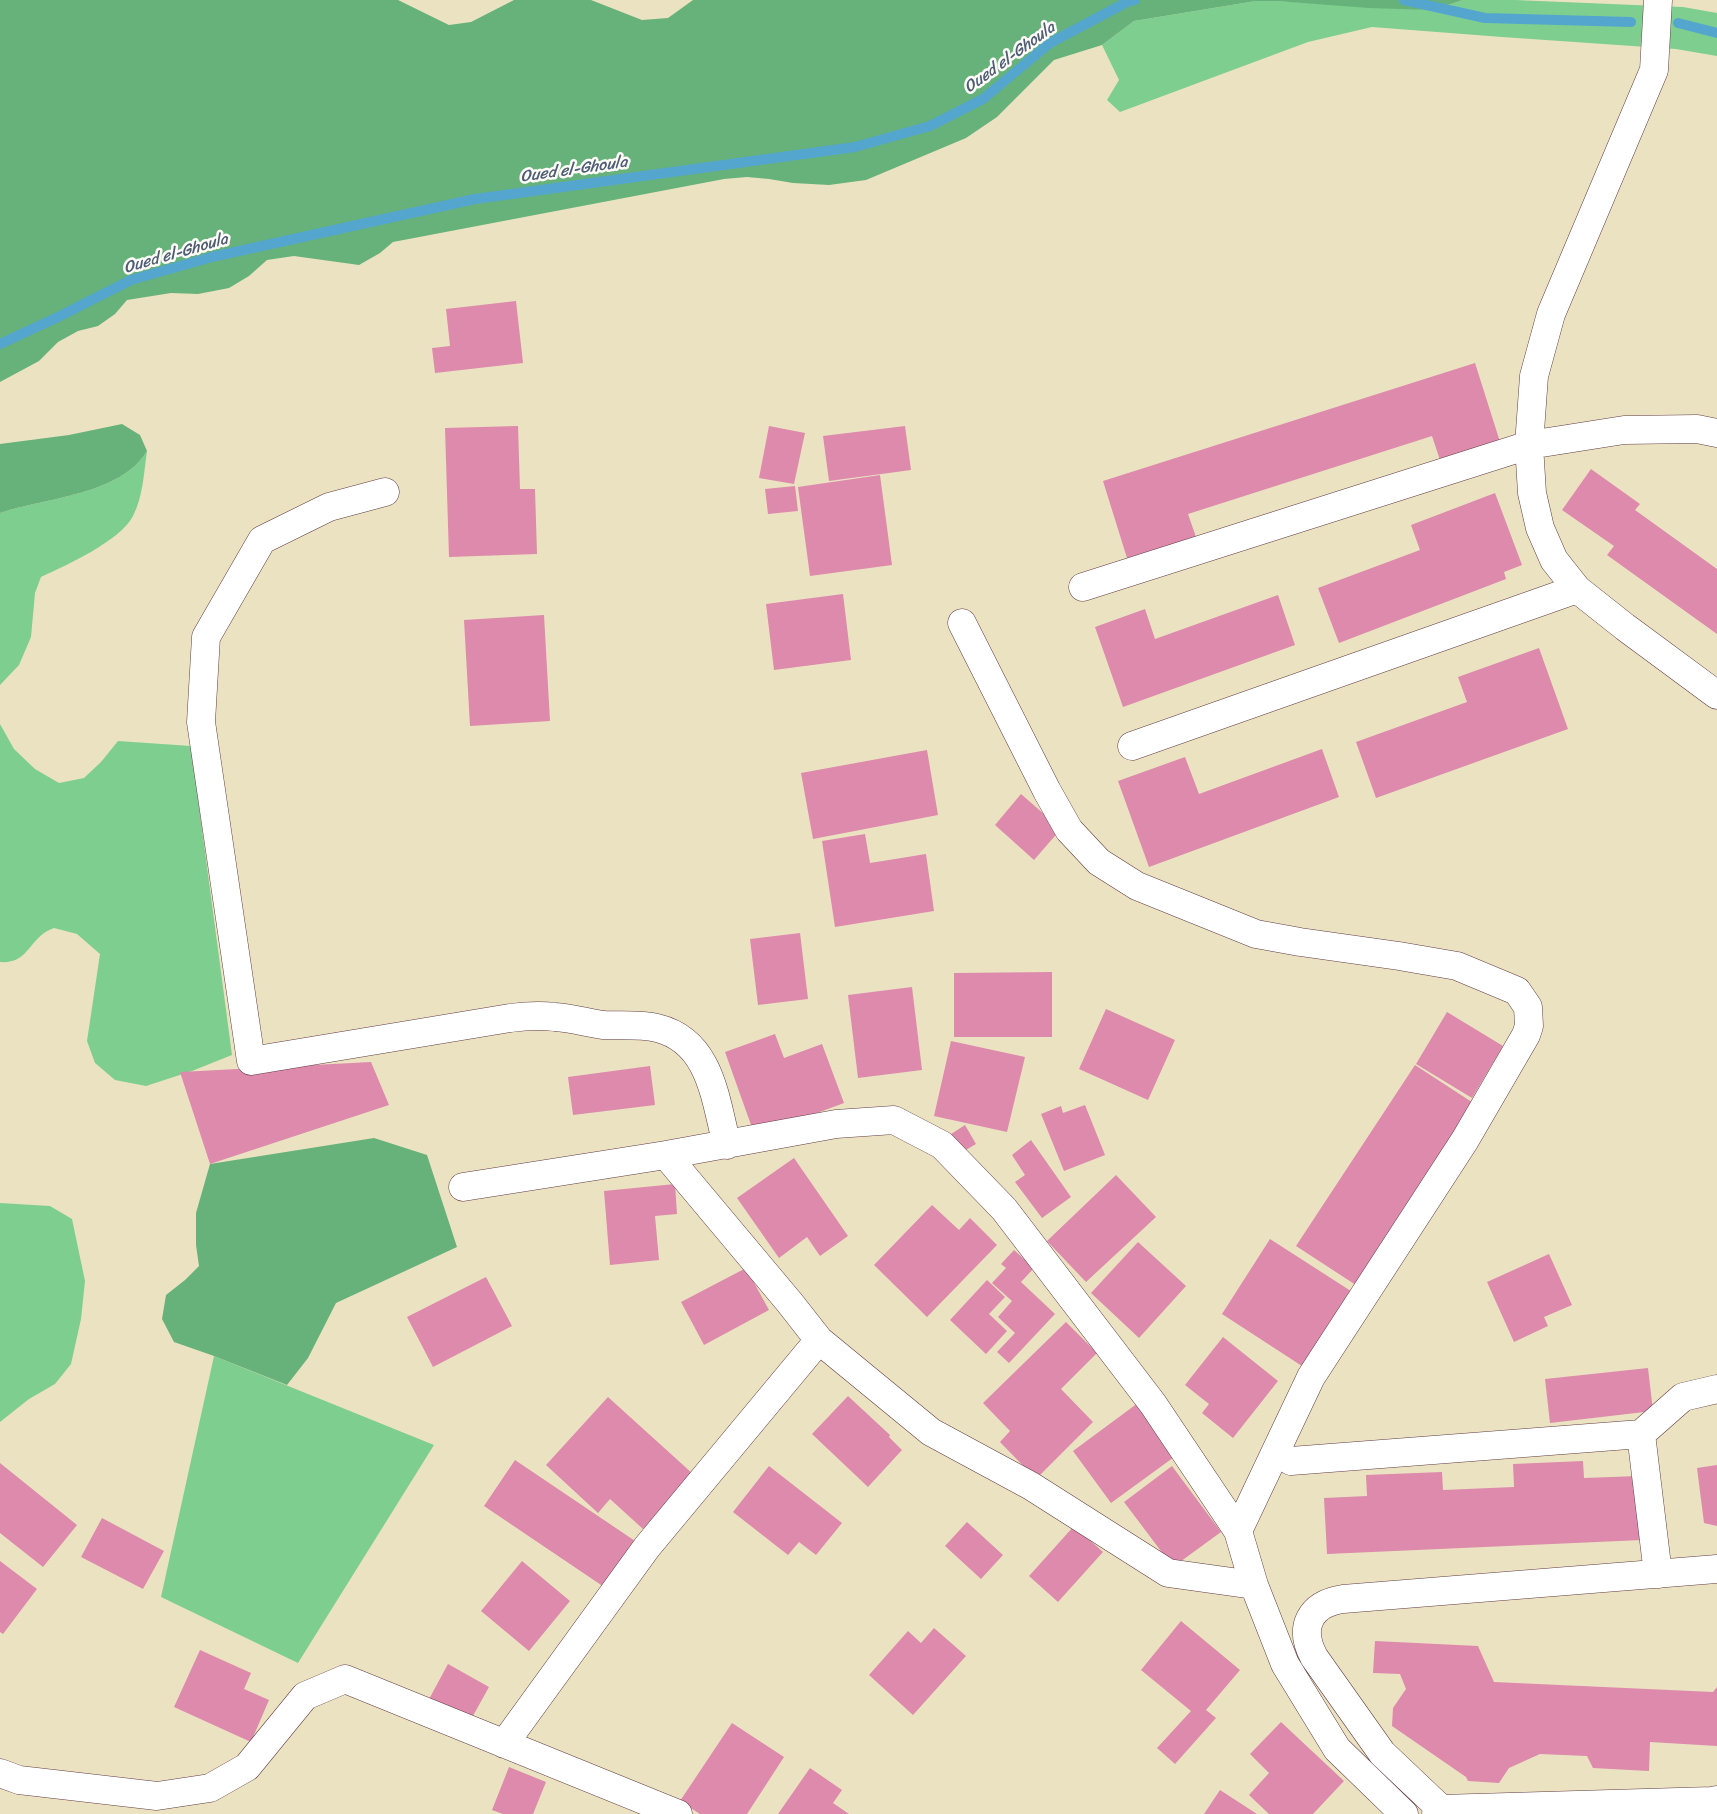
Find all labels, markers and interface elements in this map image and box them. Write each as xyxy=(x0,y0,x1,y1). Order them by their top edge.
water label: Oued el-Ghoula xyxy=(961,19,1059,97)
water label: Oued el-Ghoula xyxy=(519,153,629,187)
water label: Oued el-Ghoula xyxy=(122,230,230,278)

